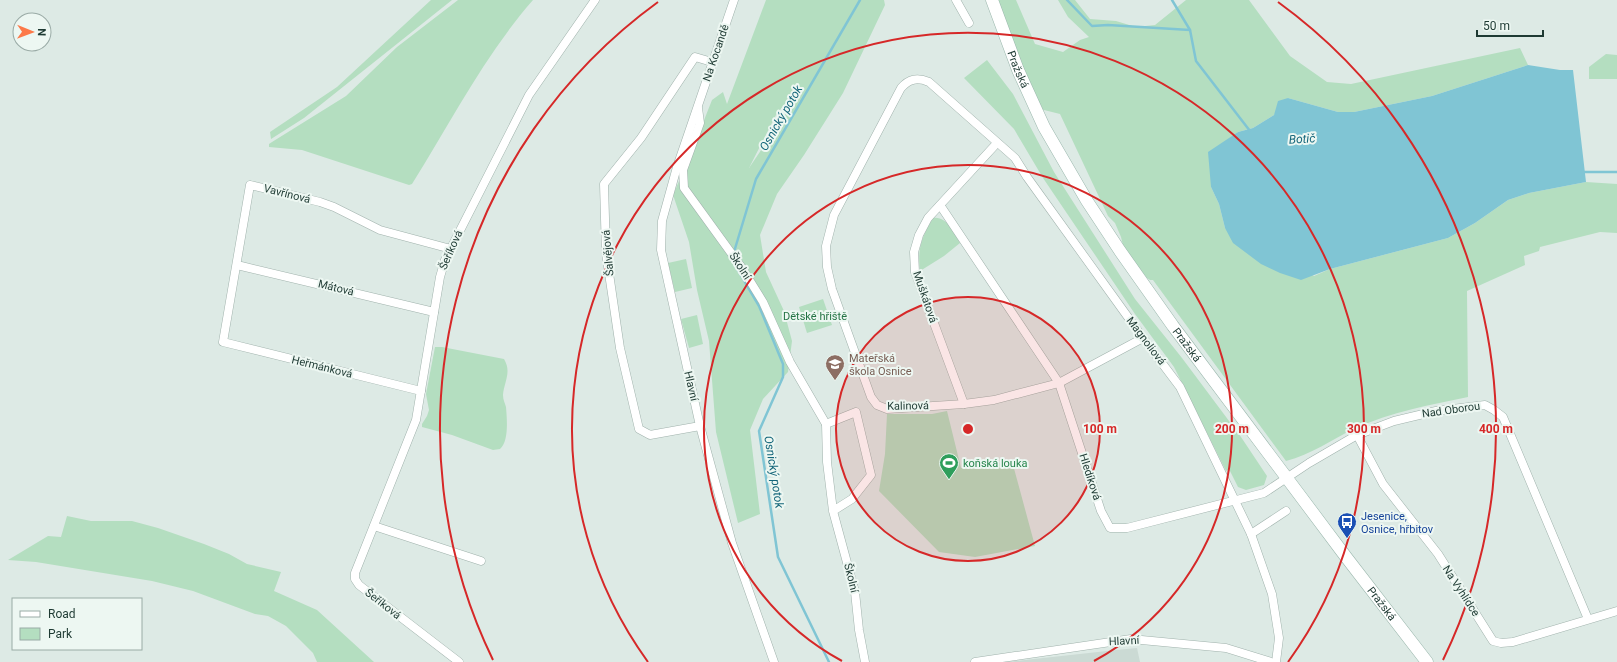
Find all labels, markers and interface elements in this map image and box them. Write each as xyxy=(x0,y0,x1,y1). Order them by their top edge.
north arrow xyxy=(12,12,52,52)
scale bar xyxy=(1477,12,1543,38)
text: 50 m xyxy=(1483,19,1510,33)
street label: Na Kocandě xyxy=(700,23,732,83)
text: N xyxy=(35,28,48,36)
street label: Pražská xyxy=(1005,49,1032,90)
water label: Osnický potok xyxy=(757,82,806,153)
water label: Botič xyxy=(1288,131,1316,147)
street label: Vavřínová xyxy=(262,182,312,206)
street label: Šeříková xyxy=(437,228,465,272)
street label: Šalvějová xyxy=(600,229,616,277)
street label: Školní xyxy=(726,250,754,283)
street label: Muškátová xyxy=(910,269,940,325)
street label: Mátová xyxy=(317,277,355,299)
park label: Dětské hřiště xyxy=(783,310,847,323)
street label: Magnoliová xyxy=(1124,314,1168,368)
street label: Pražská xyxy=(1170,325,1204,364)
place label: Mateřská škola Osnice xyxy=(849,352,912,378)
street label: Heřmánková xyxy=(290,353,354,381)
school or university icon: Mateřská škola Osnice xyxy=(824,353,846,381)
street label: Hlavní xyxy=(681,370,701,404)
street label: Kalinová xyxy=(887,399,929,413)
street label: Nad Oborou xyxy=(1421,399,1481,421)
centre of rings xyxy=(961,422,975,436)
text: 100 m xyxy=(1083,422,1117,436)
text: 200 m xyxy=(1215,422,1249,436)
text: 300 m xyxy=(1347,422,1381,436)
text: 400 m xyxy=(1479,422,1513,436)
water label: Osnický potok xyxy=(761,435,787,510)
sports icon: koňská louka xyxy=(938,452,960,480)
street label: Hledíková xyxy=(1076,452,1104,502)
place label: koňská louka xyxy=(963,457,1027,470)
place label: Jesenice, Osnice, hřbitov xyxy=(1361,510,1434,536)
bus stop icon: Jesenice, Osnice, hřbitov xyxy=(1336,511,1358,539)
street label: Školní xyxy=(841,562,861,595)
street label: Na Vyhlídce xyxy=(1440,563,1482,619)
street label: Pražská xyxy=(1365,584,1399,623)
street label: Šeříková xyxy=(363,586,403,622)
legend xyxy=(12,598,142,650)
text: Road xyxy=(48,607,76,621)
text: Park xyxy=(48,627,73,641)
street label: Hlavní xyxy=(1108,634,1141,648)

